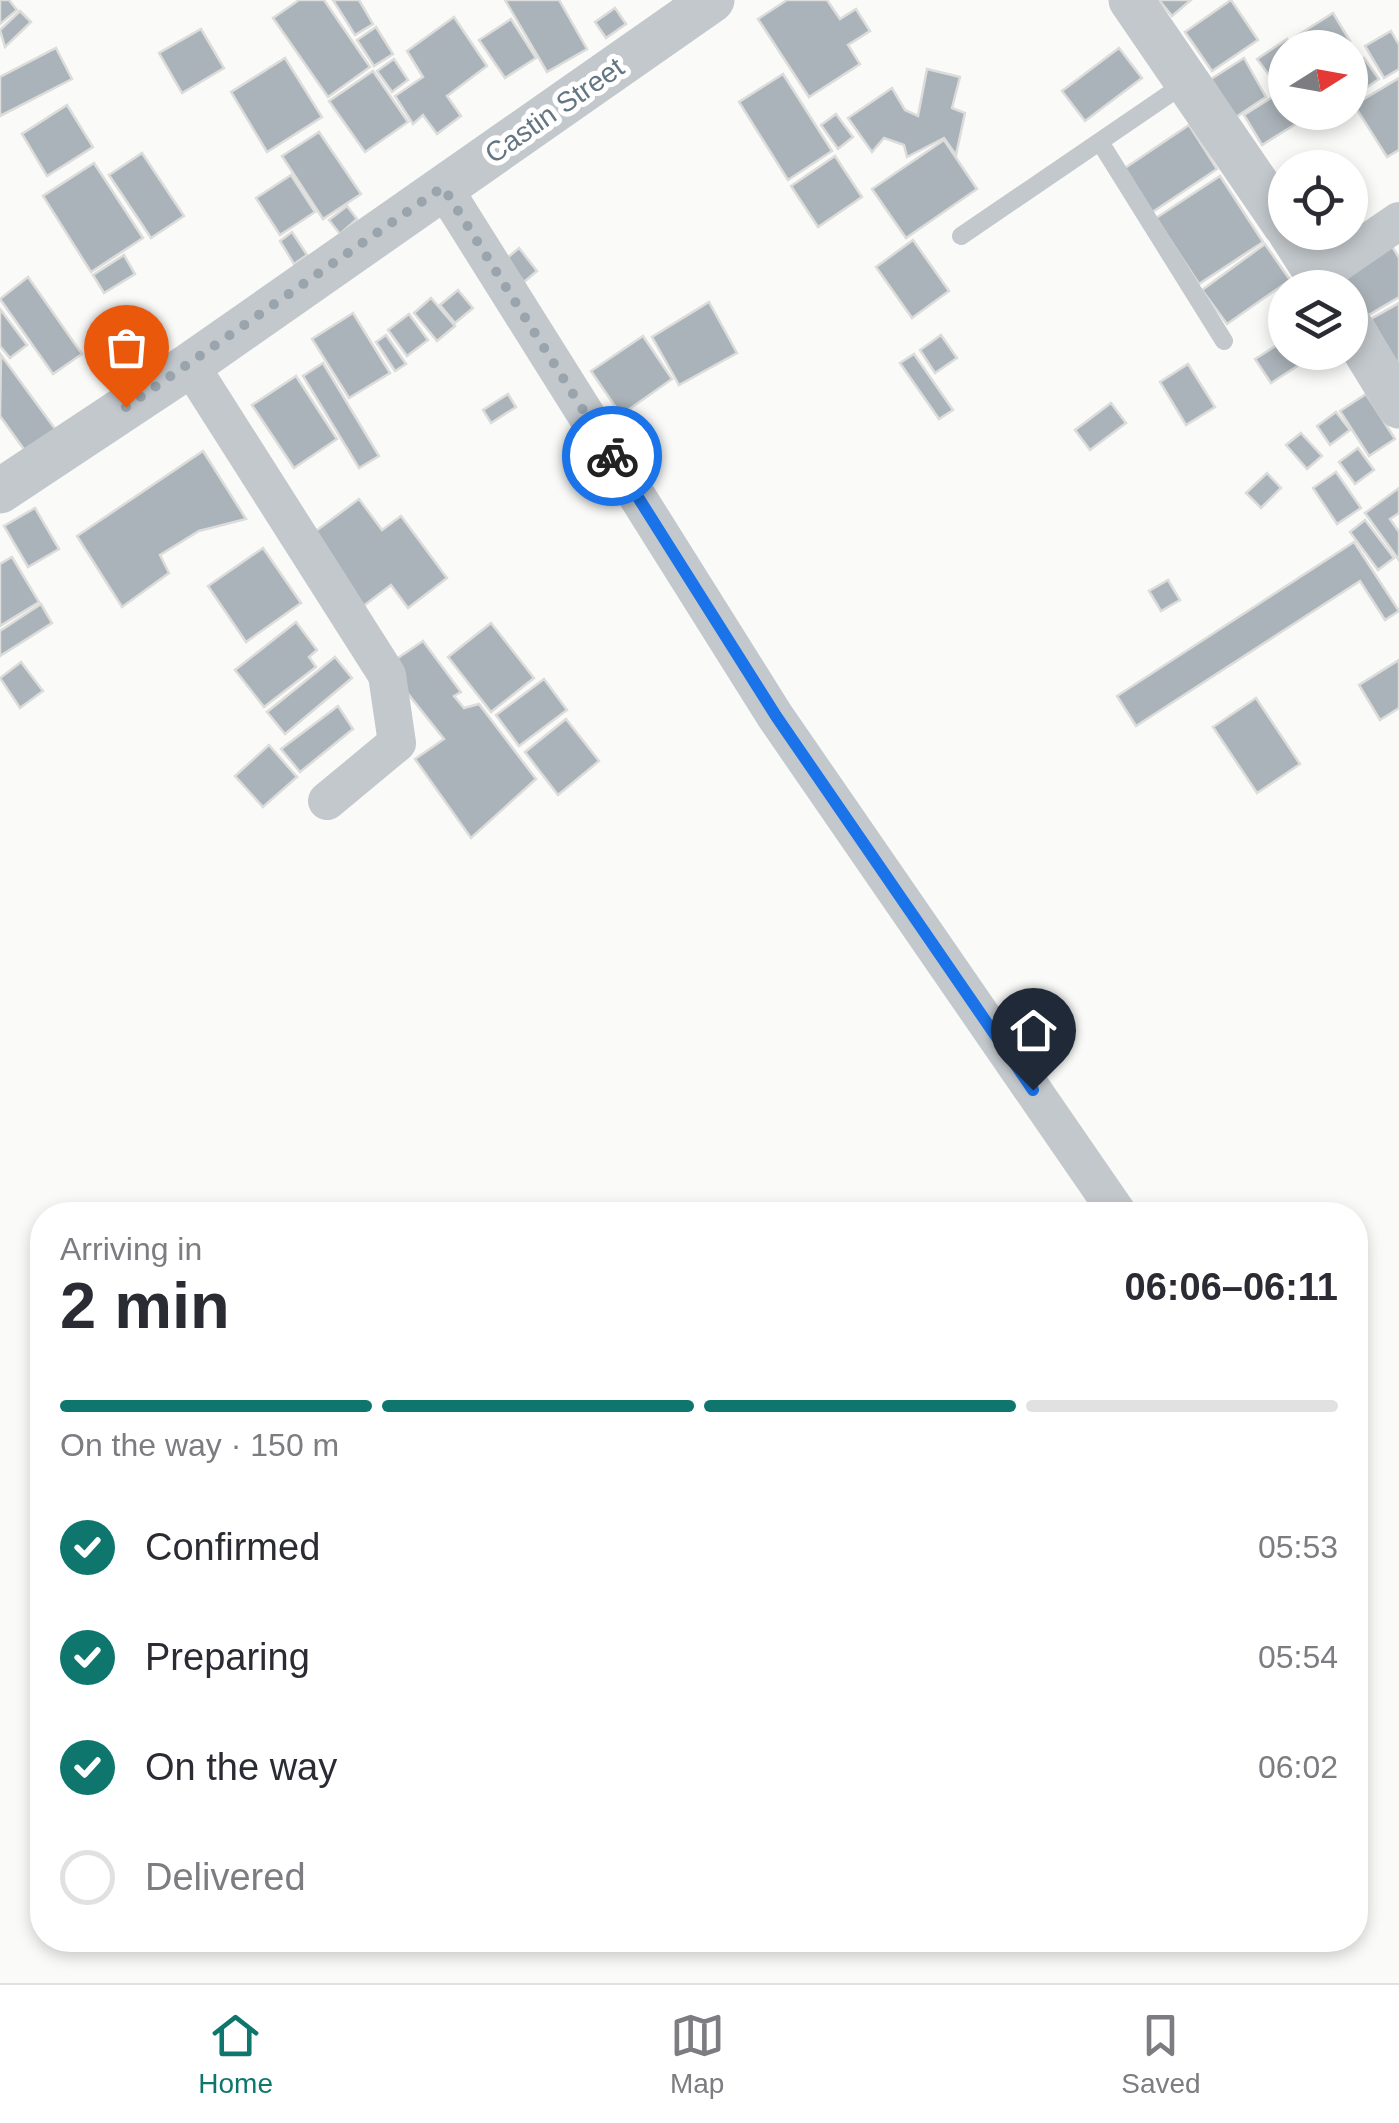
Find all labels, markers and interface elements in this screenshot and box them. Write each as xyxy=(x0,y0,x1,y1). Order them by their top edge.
north arrow xyxy=(1268,30,1368,130)
map controls xyxy=(1268,30,1368,370)
street label: Castin Street xyxy=(479,51,630,170)
button: locate xyxy=(1268,150,1368,250)
button: layers xyxy=(1268,270,1368,370)
pin xyxy=(84,305,169,408)
icon: bag xyxy=(99,320,154,375)
courier xyxy=(562,406,662,506)
icon: bike xyxy=(585,429,640,484)
pin xyxy=(991,988,1076,1091)
icon: home xyxy=(1006,1003,1061,1058)
text: Arriving in xyxy=(60,1231,202,1267)
text: 06:06–06:11 xyxy=(1125,1266,1338,1308)
text: 2 min xyxy=(60,1269,230,1342)
text: On the way · 150 m xyxy=(60,1427,339,1463)
icon: check xyxy=(60,1520,115,1575)
text: Confirmed xyxy=(145,1526,320,1568)
text: 05:53 xyxy=(1258,1529,1338,1565)
icon: check xyxy=(60,1630,115,1685)
text: Preparing xyxy=(145,1636,310,1678)
text: 05:54 xyxy=(1258,1639,1338,1675)
icon: check xyxy=(60,1740,115,1795)
text: On the way xyxy=(145,1746,337,1788)
text: 06:02 xyxy=(1258,1749,1338,1785)
text: Delivered xyxy=(145,1856,306,1898)
tab: Home xyxy=(198,2008,273,2100)
tab: Map xyxy=(670,2008,725,2100)
tab: Saved xyxy=(1121,2008,1201,2100)

